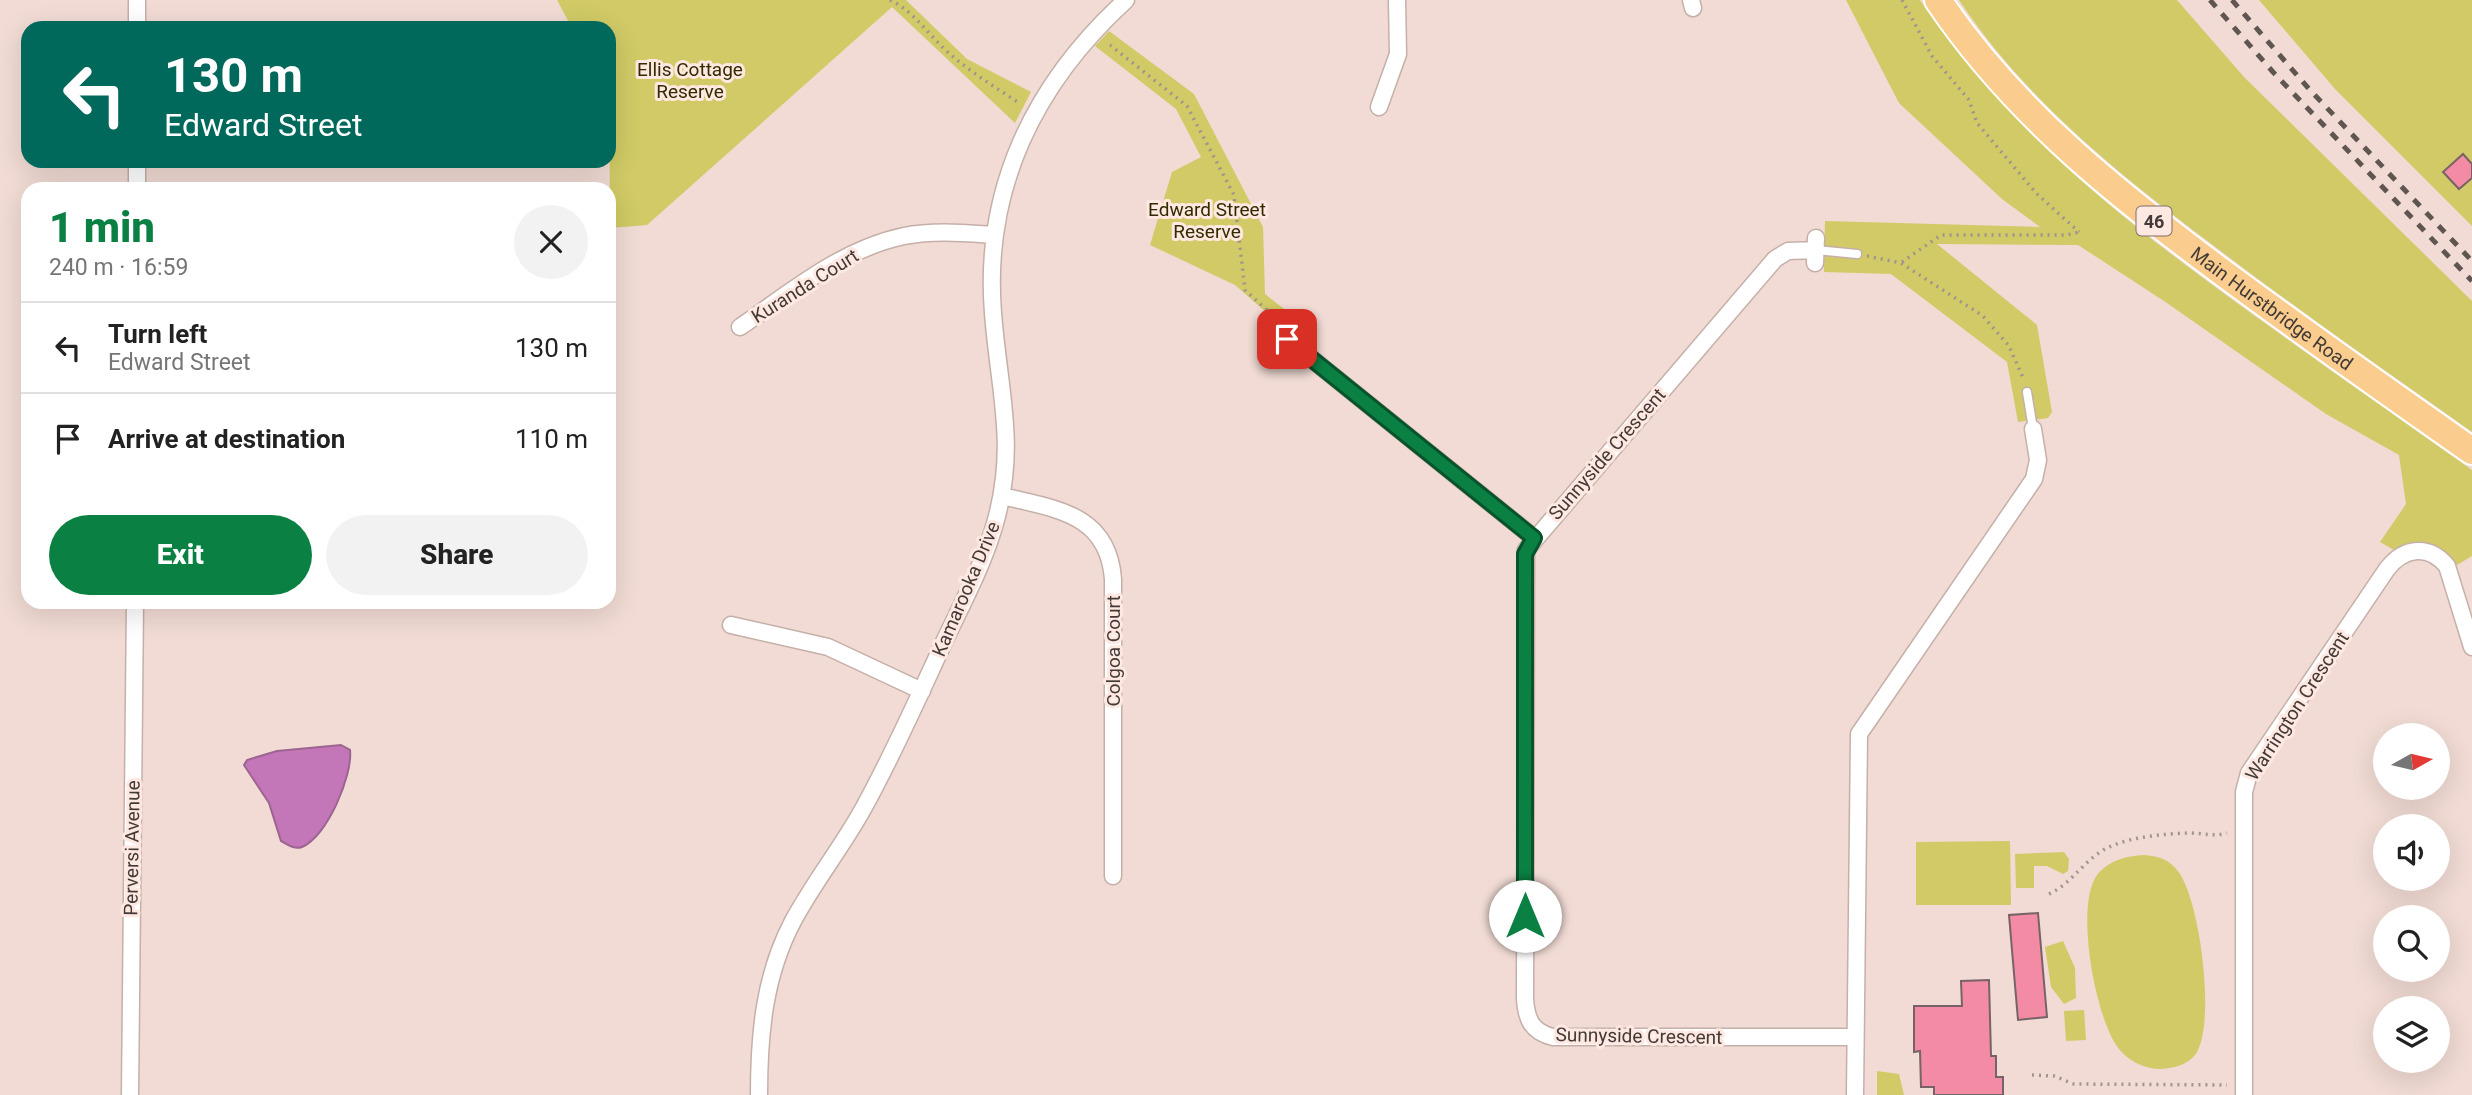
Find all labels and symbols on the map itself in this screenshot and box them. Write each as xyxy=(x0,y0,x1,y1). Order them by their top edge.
park label: Ellis Cottage Reserve xyxy=(637,58,743,103)
park label: Edward Street Reserve xyxy=(1148,198,1266,243)
road number: 46 xyxy=(2136,206,2172,236)
street label: Main Hurstbridge Road xyxy=(2186,242,2358,375)
street label: Kuranda Court xyxy=(747,244,863,328)
pin xyxy=(1257,309,1317,369)
street label: Sunnyside Crescent xyxy=(1544,383,1670,525)
street label: Kamarooka Drive xyxy=(927,518,1005,660)
street label: Colgoa Court xyxy=(1102,595,1125,707)
street label: Warrington Crescent xyxy=(2240,627,2354,785)
north arrow xyxy=(2373,723,2450,800)
street label: Perversi Avenue xyxy=(119,780,145,916)
position arrow xyxy=(1488,879,1562,953)
street label: Sunnyside Crescent xyxy=(1555,1023,1723,1049)

